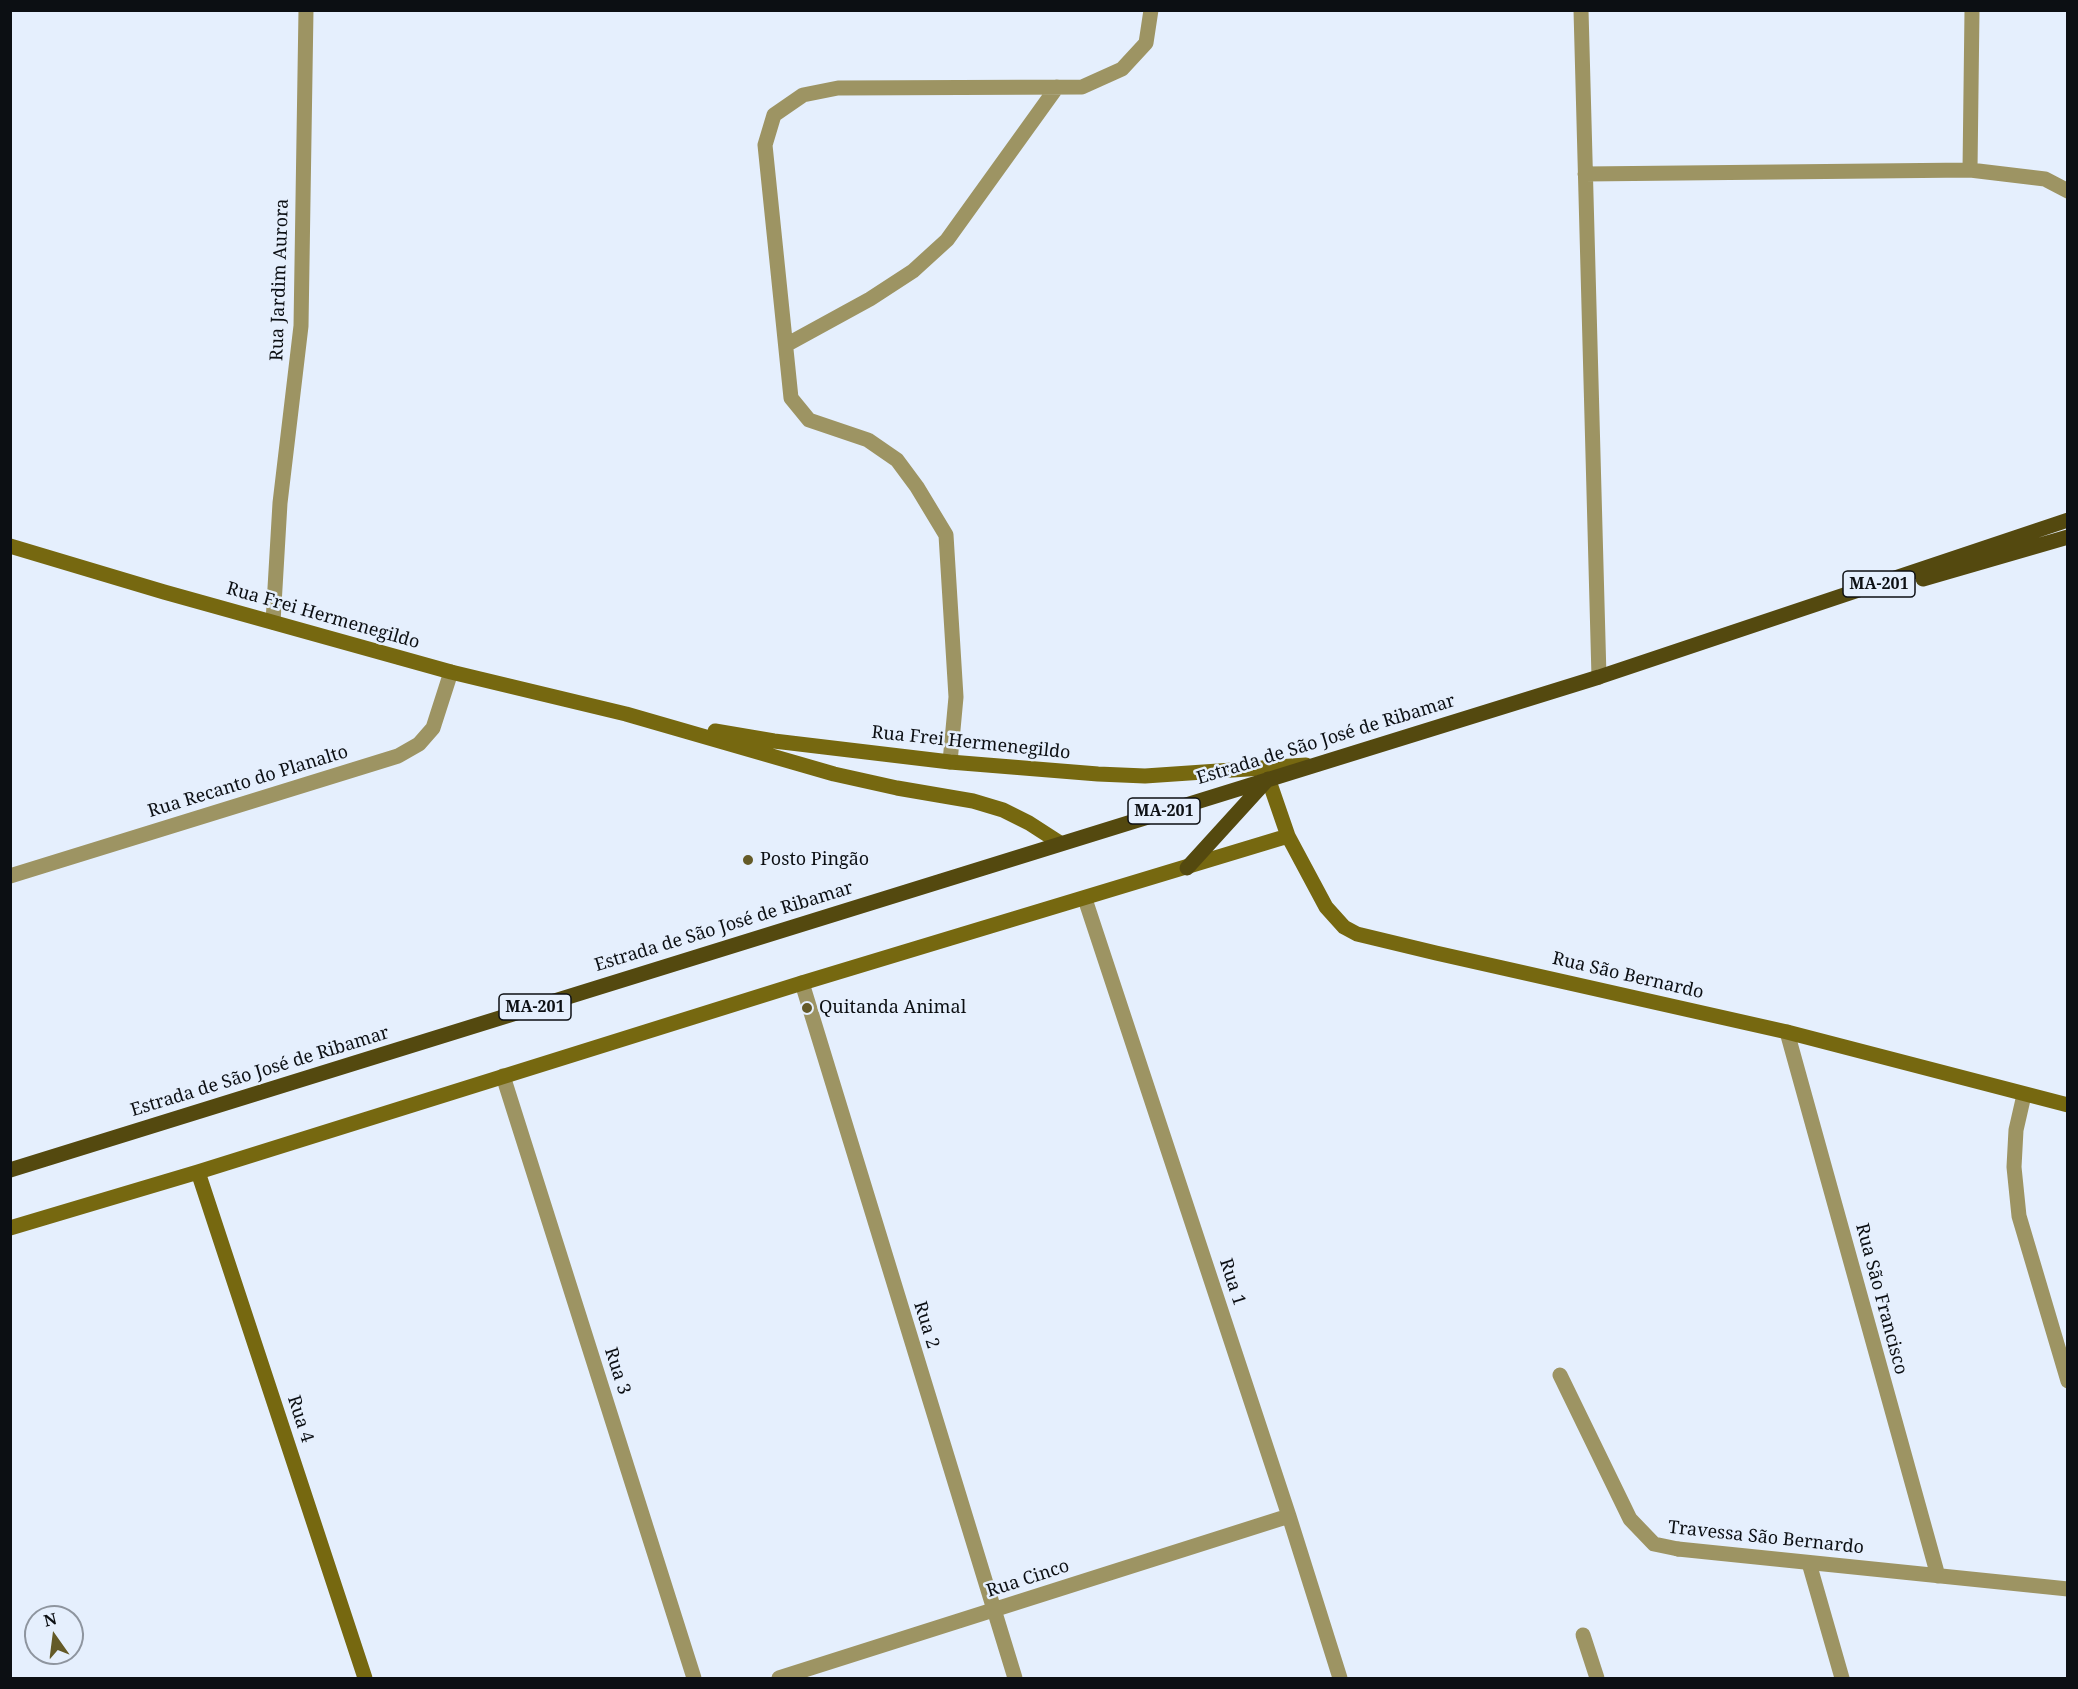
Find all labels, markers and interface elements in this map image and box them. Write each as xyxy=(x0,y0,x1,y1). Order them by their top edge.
street label: Rua Jardim Aurora xyxy=(266,198,294,362)
road number: MA-201 xyxy=(1843,571,1915,597)
street label: Rua Frei Hermenegildo xyxy=(224,578,422,654)
street label: Estrada de São José de Ribamar xyxy=(1194,690,1458,790)
street label: Rua Frei Hermenegildo xyxy=(870,722,1072,764)
street label: Rua Recanto do Planalto xyxy=(145,741,351,823)
road number: MA-201 xyxy=(1128,798,1200,824)
place label: Posto Pingão xyxy=(760,849,869,871)
marker: Posto Pingão xyxy=(741,853,755,867)
street label: Estrada de São José de Ribamar xyxy=(592,877,856,977)
street label: Rua São Bernardo xyxy=(1550,948,1706,1004)
road number: MA-201 xyxy=(499,994,571,1020)
place label: Quitanda Animal xyxy=(819,997,966,1019)
marker: Quitanda Animal xyxy=(800,1001,814,1015)
street label: Estrada de São José de Ribamar xyxy=(128,1022,392,1122)
street label: Rua São Francisco xyxy=(1850,1221,1912,1377)
street label: Rua 1 xyxy=(1214,1256,1250,1308)
street label: Rua 2 xyxy=(909,1299,943,1351)
street label: Rua 3 xyxy=(599,1345,635,1397)
street label: Rua 4 xyxy=(282,1393,318,1445)
street label: Travessa São Bernardo xyxy=(1667,1517,1865,1559)
street label: Rua Cinco xyxy=(984,1555,1072,1603)
north arrow xyxy=(24,1605,84,1665)
text: N xyxy=(41,1607,59,1632)

